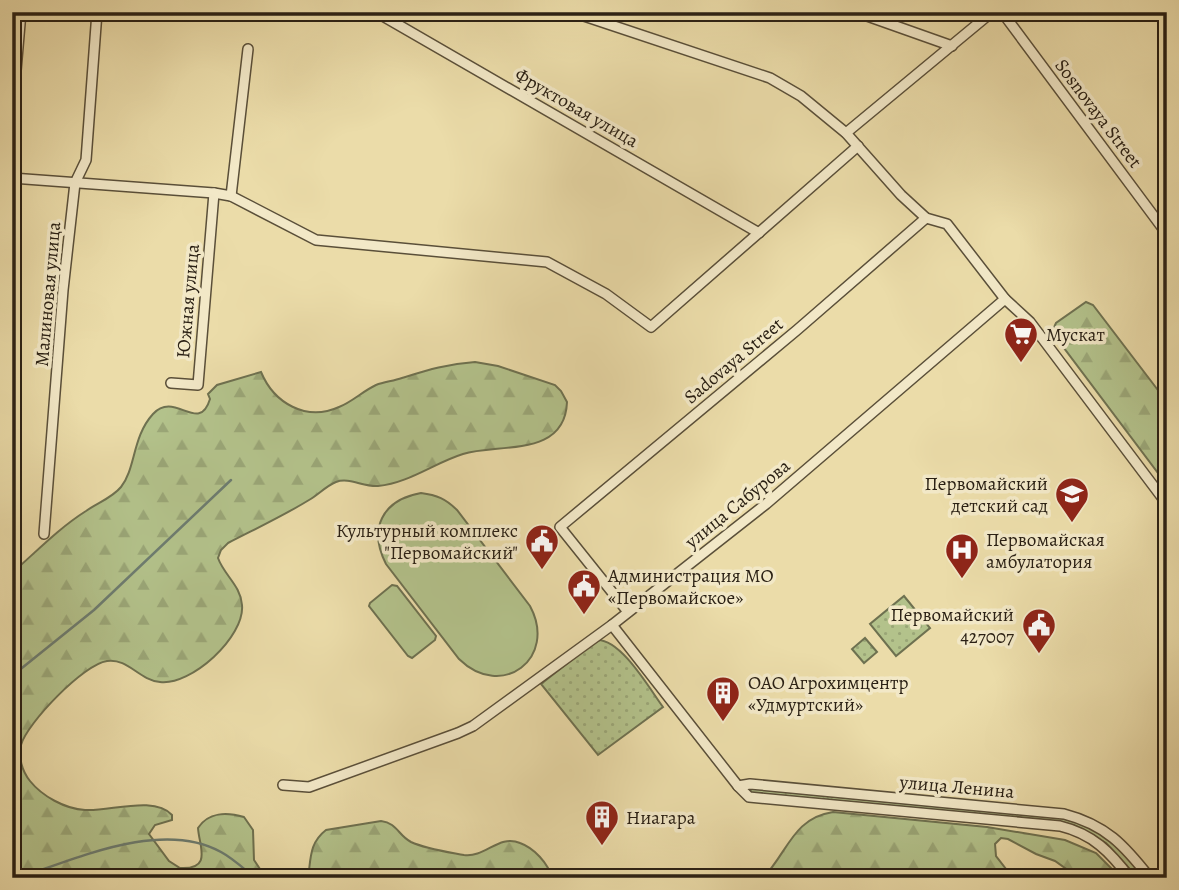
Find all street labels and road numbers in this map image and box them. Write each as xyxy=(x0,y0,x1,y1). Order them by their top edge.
street label: Sosnovaya Street xyxy=(1049,54,1148,174)
street label: Фруктовая улица xyxy=(510,62,643,154)
street label: Малиновая улица xyxy=(29,220,67,368)
street label: Южная улица xyxy=(170,243,206,359)
street label: Sadovaya Street xyxy=(679,312,789,410)
street label: улица Сабурова xyxy=(679,453,796,555)
street label: улица Ленина xyxy=(898,769,1016,805)

